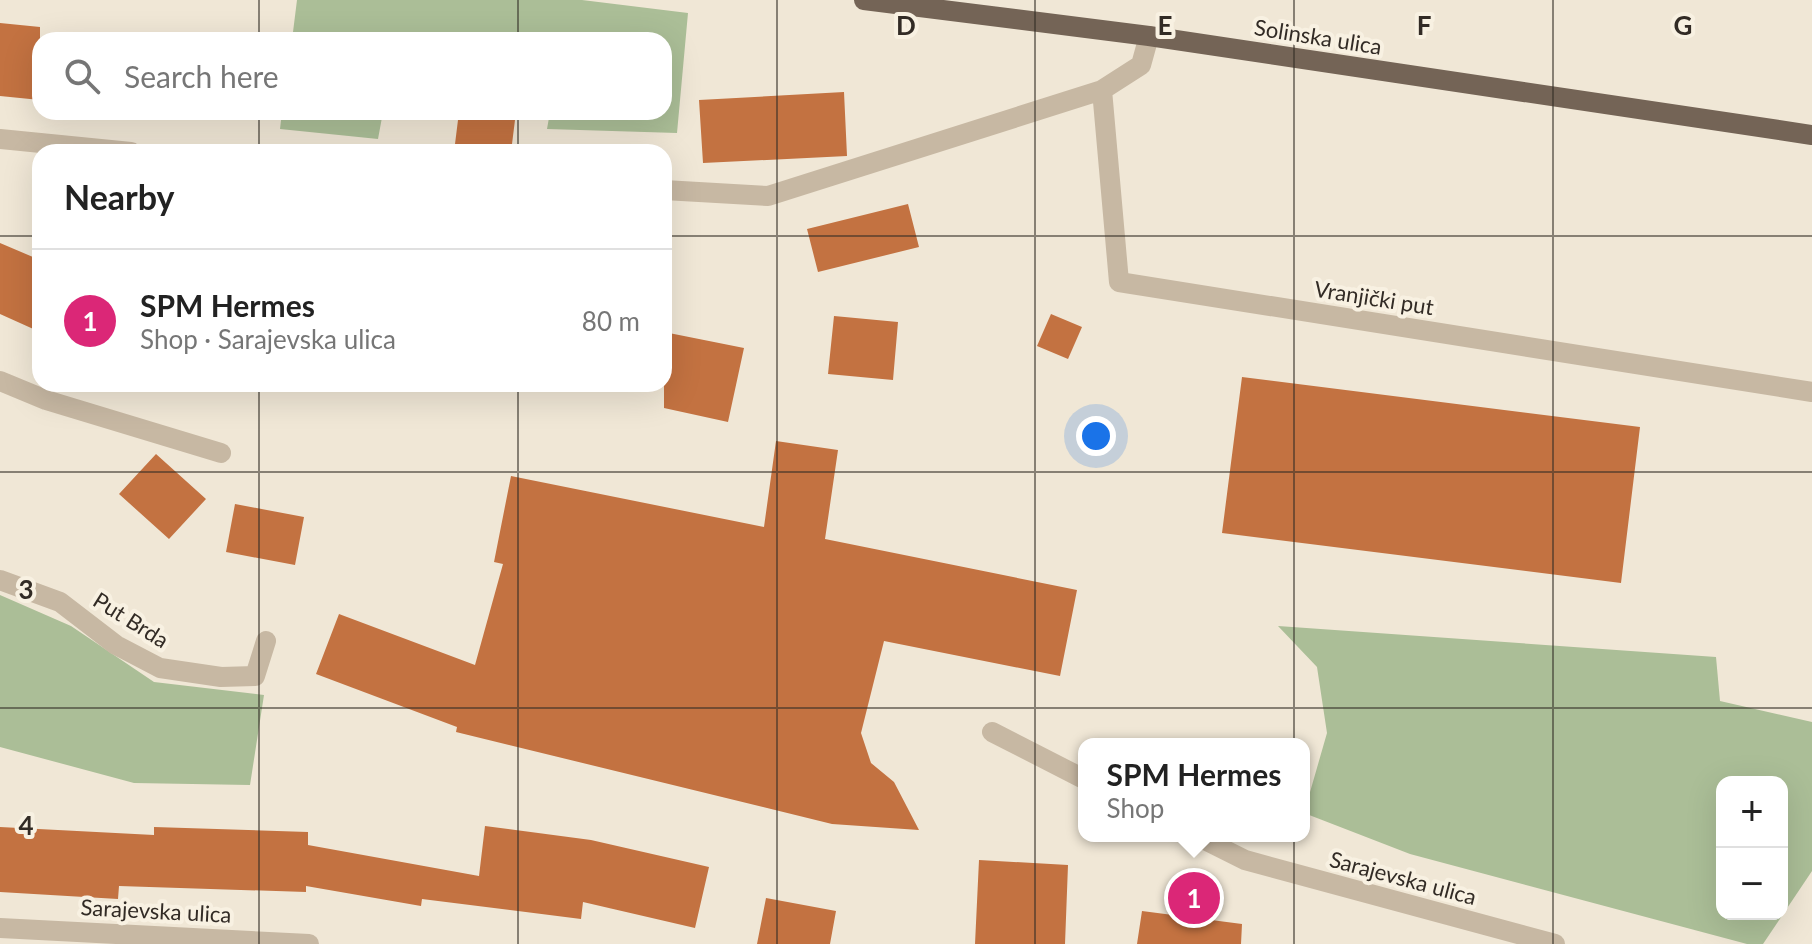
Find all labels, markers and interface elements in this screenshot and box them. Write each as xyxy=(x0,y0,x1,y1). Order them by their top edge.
text: D xyxy=(896,9,916,41)
text: E xyxy=(1158,9,1172,41)
text: F xyxy=(1417,9,1431,41)
text: G xyxy=(1674,9,1692,41)
street label: Solinska ulica xyxy=(1252,13,1384,60)
search box xyxy=(32,32,672,120)
icon: search xyxy=(60,54,104,98)
text: Search here xyxy=(124,58,279,94)
text: Nearby xyxy=(64,176,175,217)
street label: Vranjički put xyxy=(1313,275,1436,320)
text: SPM Hermes xyxy=(140,287,315,323)
text: 1 xyxy=(82,305,98,337)
text: 80 m xyxy=(582,305,640,337)
text: Shop · Sarajevska ulica xyxy=(140,323,396,355)
your location xyxy=(1076,416,1116,456)
text: 3 xyxy=(18,573,34,605)
street label: Put Brda xyxy=(89,586,174,653)
popup xyxy=(1078,738,1310,842)
text: SPM Hermes xyxy=(1107,756,1281,792)
map controls xyxy=(1716,776,1788,920)
button: + xyxy=(1716,776,1788,848)
text: Shop xyxy=(1107,792,1164,824)
text: 4 xyxy=(18,809,34,841)
street label: Sarajevska ulica xyxy=(1327,845,1479,910)
button: − xyxy=(1716,848,1788,920)
pin: 1 xyxy=(1168,868,1220,928)
street label: Sarajevska ulica xyxy=(80,893,232,928)

